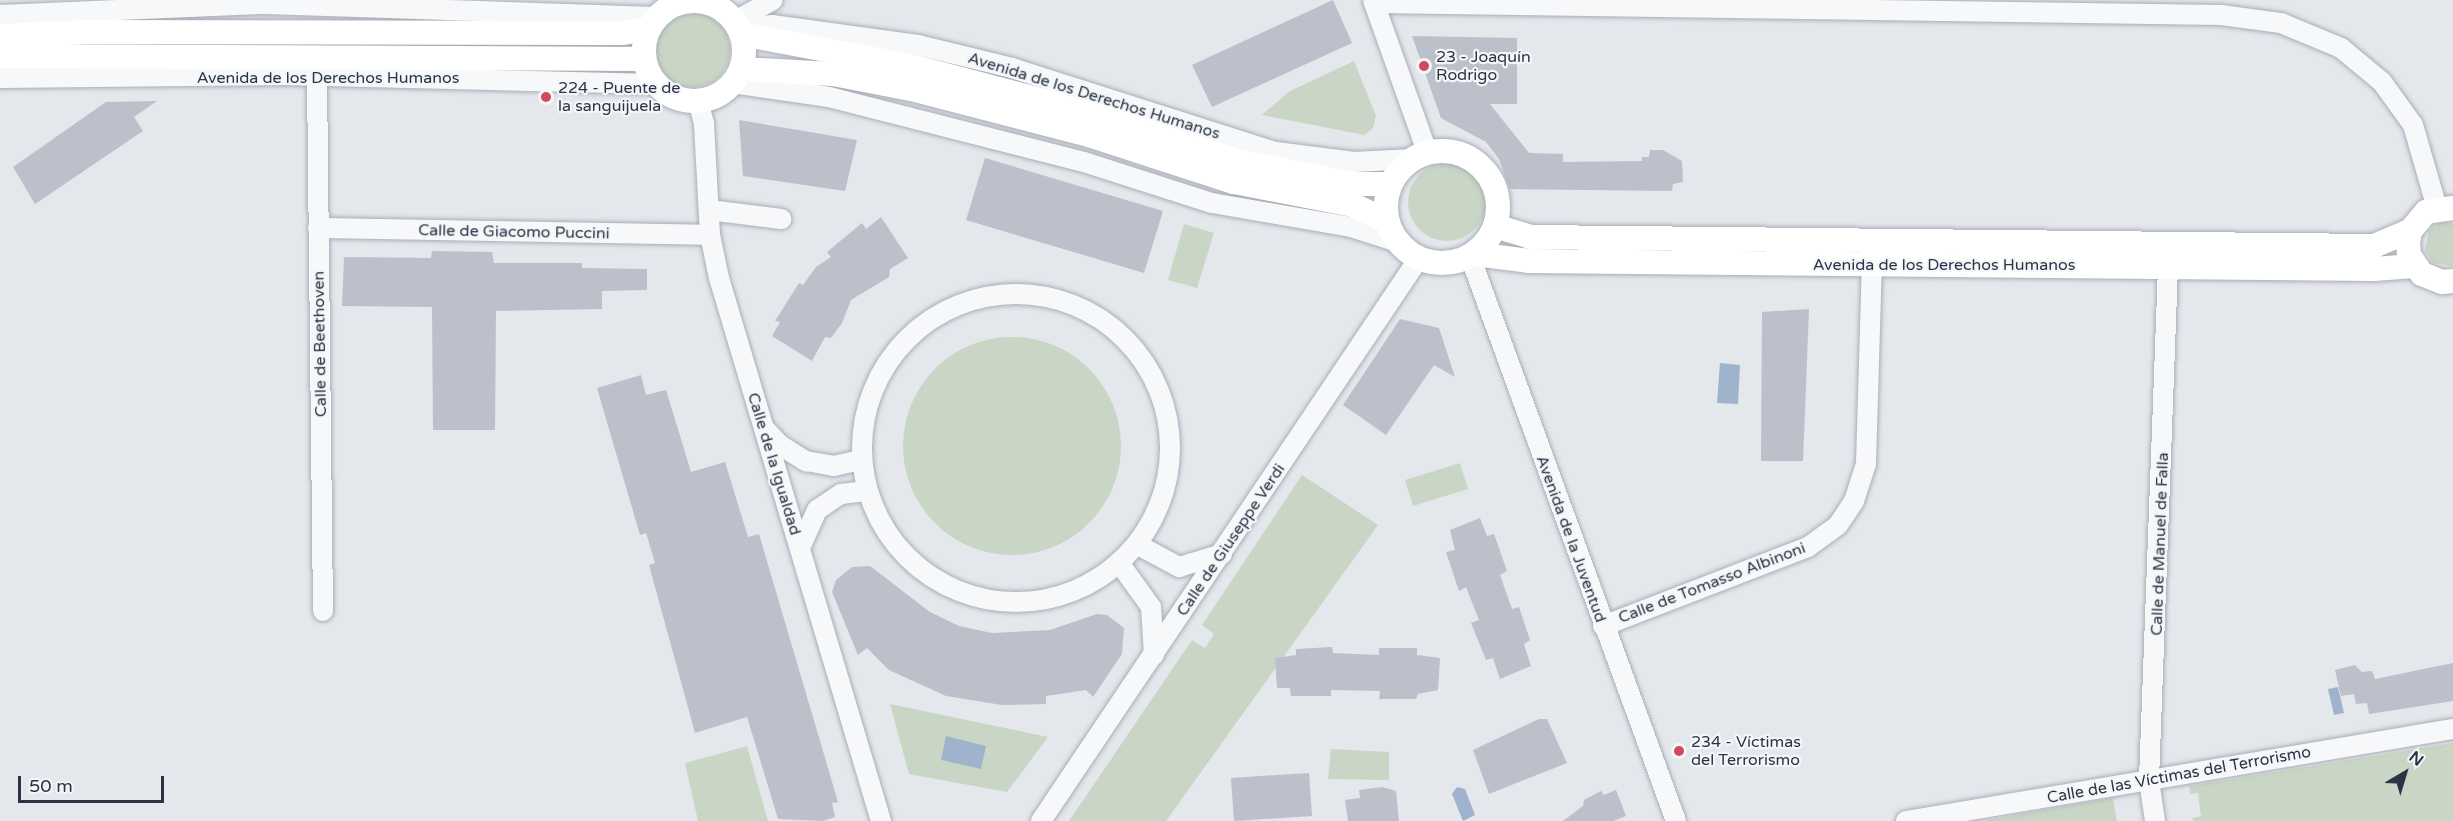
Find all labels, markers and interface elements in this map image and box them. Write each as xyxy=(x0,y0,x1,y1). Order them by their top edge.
place label: 23 - Joaquín Rodrigo xyxy=(1436,47,1531,85)
street label: Avenida de los Derechos Humanos xyxy=(966,48,1222,144)
marker: 23 - Joaquín Rodrigo xyxy=(1417,59,1431,73)
street label: Avenida de los Derechos Humanos xyxy=(197,68,459,88)
place label: 224 - Puente de la sanguijuela xyxy=(558,78,680,116)
marker: 224 - Puente de la sanguijuela xyxy=(539,90,553,104)
street label: Calle de Giacomo Puccini xyxy=(418,221,610,243)
street label: Avenida de los Derechos Humanos xyxy=(1813,255,2075,275)
street label: Calle de Beethoven xyxy=(309,271,331,417)
street label: Calle de la Igualdad xyxy=(743,390,805,538)
street label: Calle de Manuel de Falla xyxy=(2147,452,2173,636)
street label: Avenida de la Juventud xyxy=(1532,453,1610,625)
street label: Calle de Giuseppe Verdi xyxy=(1173,460,1289,620)
street label: Calle de Tomasso Albinoni xyxy=(1616,538,1808,628)
place label: 234 - Víctimas del Terrorismo xyxy=(1691,732,1801,770)
street label: Calle de las Víctimas del Terrorismo xyxy=(2046,742,2312,808)
north arrow xyxy=(2375,743,2435,803)
marker: 234 - Víctimas del Terrorismo xyxy=(1672,744,1686,758)
text: N xyxy=(2405,747,2427,771)
scale bar xyxy=(21,764,166,802)
text: 50 m xyxy=(29,775,73,797)

